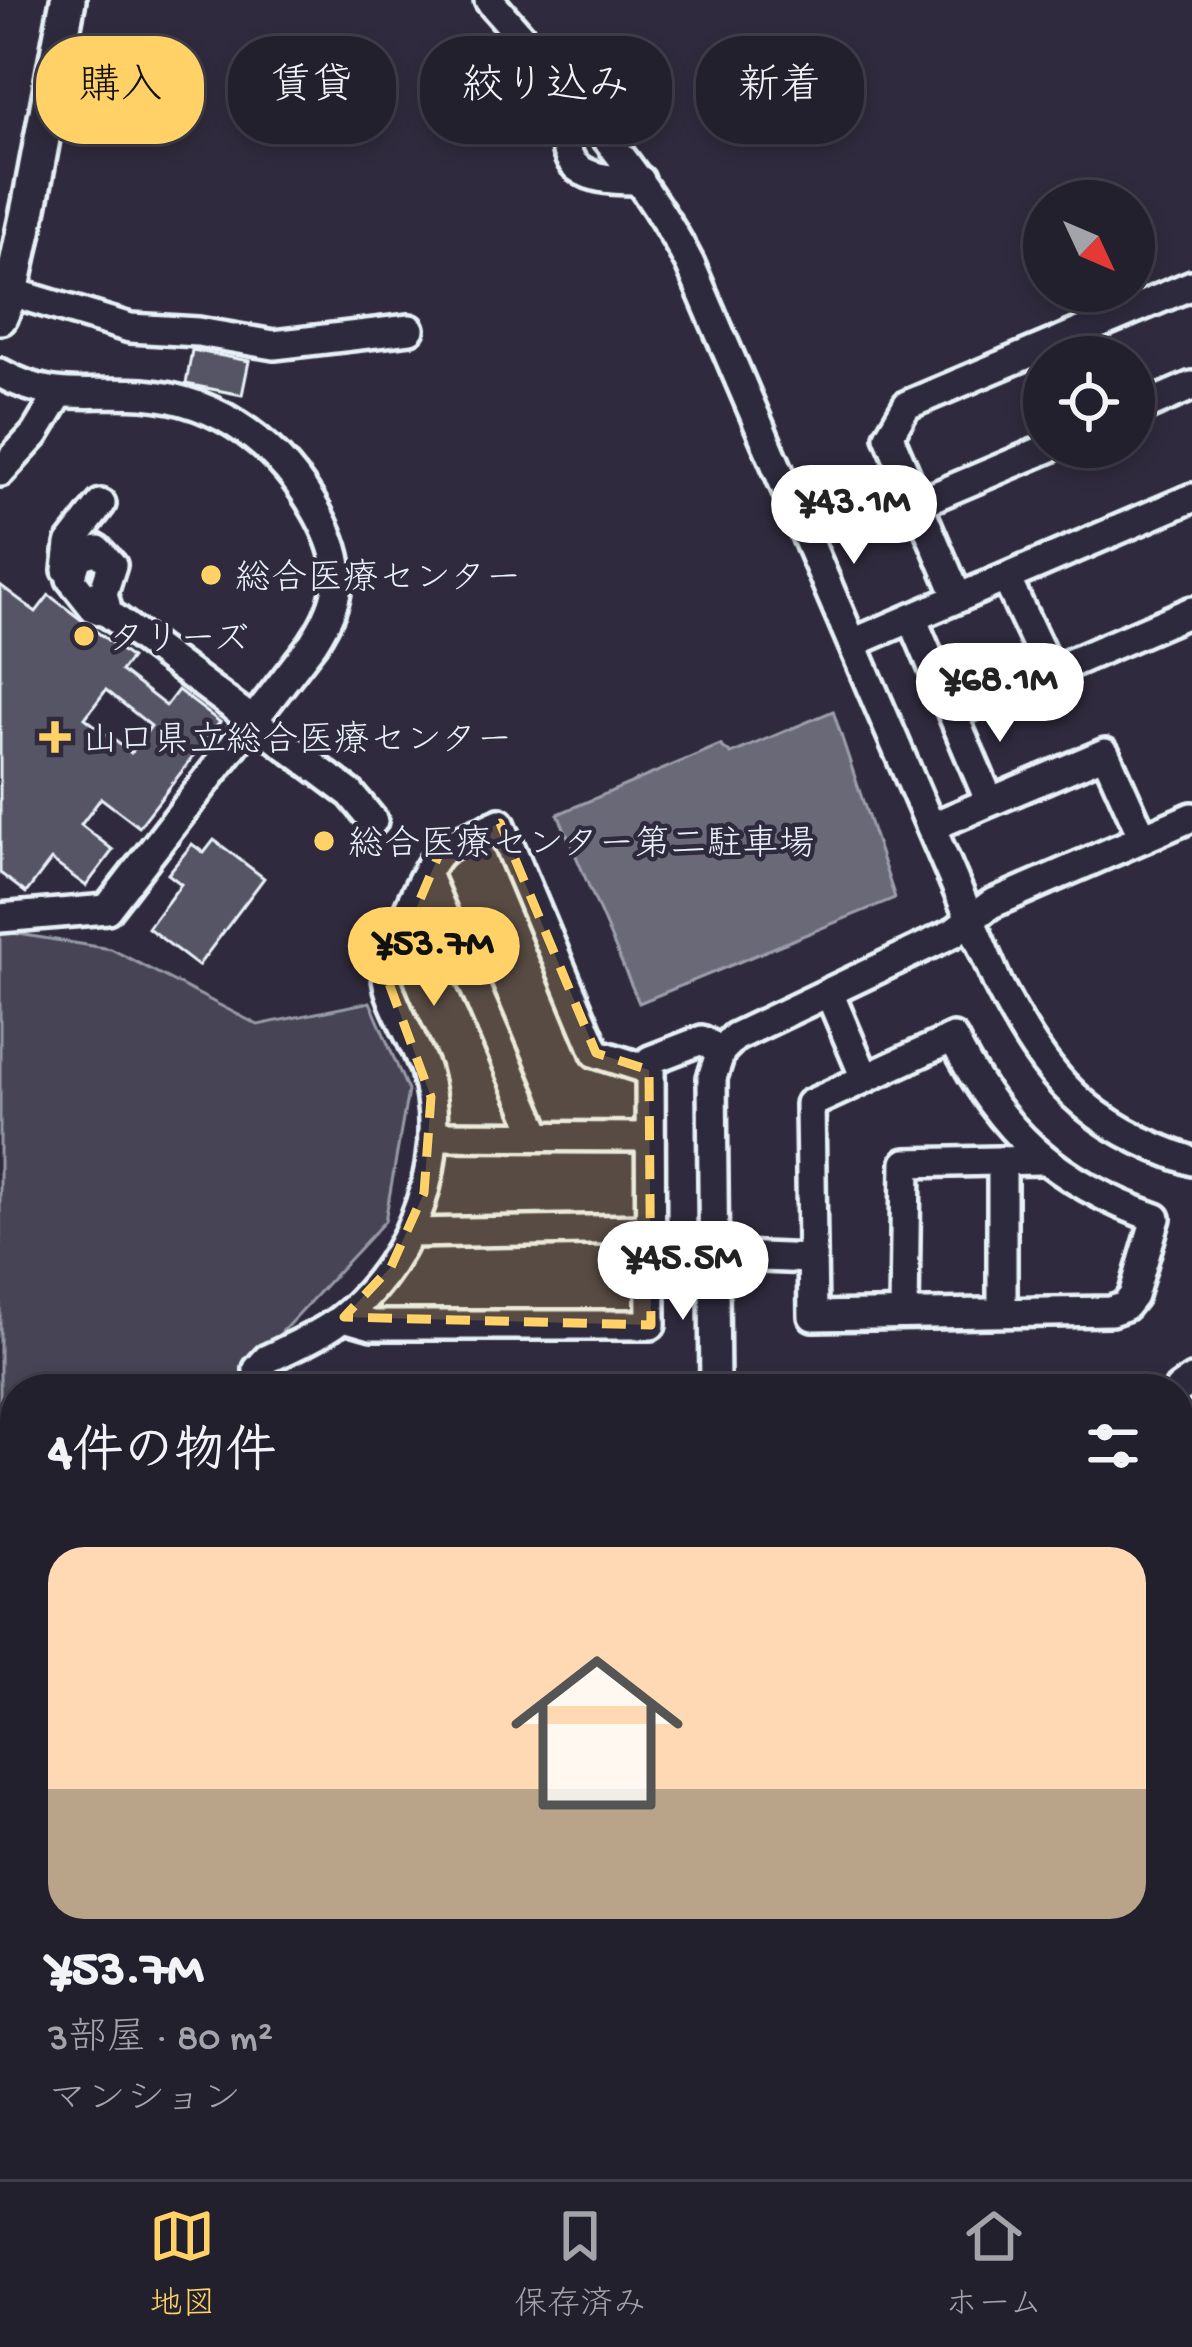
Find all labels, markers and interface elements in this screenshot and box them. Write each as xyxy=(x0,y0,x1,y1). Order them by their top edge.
chip: 購入 xyxy=(36,36,204,144)
chip: 賃貸 xyxy=(228,36,396,144)
chip: 絞り込み xyxy=(420,36,672,144)
chip: 新着 xyxy=(696,36,864,144)
north arrow xyxy=(1023,180,1155,312)
map controls xyxy=(1023,180,1155,468)
button: locate xyxy=(1023,336,1155,468)
pin: ¥43.1M xyxy=(756,465,952,567)
text: ¥43.1M xyxy=(798,481,910,527)
place label: 総合医療センター xyxy=(235,558,522,603)
marker: 総合医療センター xyxy=(198,562,224,588)
place label: タリーズ xyxy=(108,621,249,664)
marker: タリーズ xyxy=(71,623,97,649)
pin: ¥68.1M xyxy=(902,643,1098,745)
text: ¥68.1M xyxy=(943,659,1057,705)
place label: 山口県立総合医療センター xyxy=(82,720,513,765)
marker: 山口県立総合医療センター xyxy=(39,721,71,753)
place label: 総合医療センター第二駐車場 xyxy=(348,824,815,869)
marker: 総合医療センター第二駐車場 xyxy=(311,828,337,854)
pin: ¥53.7M xyxy=(336,907,532,1009)
text: ¥53.7M xyxy=(375,923,493,969)
pin: ¥45.5M xyxy=(585,1221,781,1323)
text: ¥45.5M xyxy=(625,1237,741,1283)
icon: filters xyxy=(1080,1413,1146,1479)
text: 4件の物件 xyxy=(48,1426,276,1486)
icon: home xyxy=(489,1625,705,1841)
text: ¥53.7M xyxy=(48,1943,203,2003)
text: 3部屋 · 80 m² xyxy=(48,2018,273,2064)
text: マンション xyxy=(48,2079,241,2125)
tab: 地図 xyxy=(149,2203,215,2326)
tab: 保存済み xyxy=(514,2203,646,2326)
tab: ホーム xyxy=(945,2203,1043,2326)

